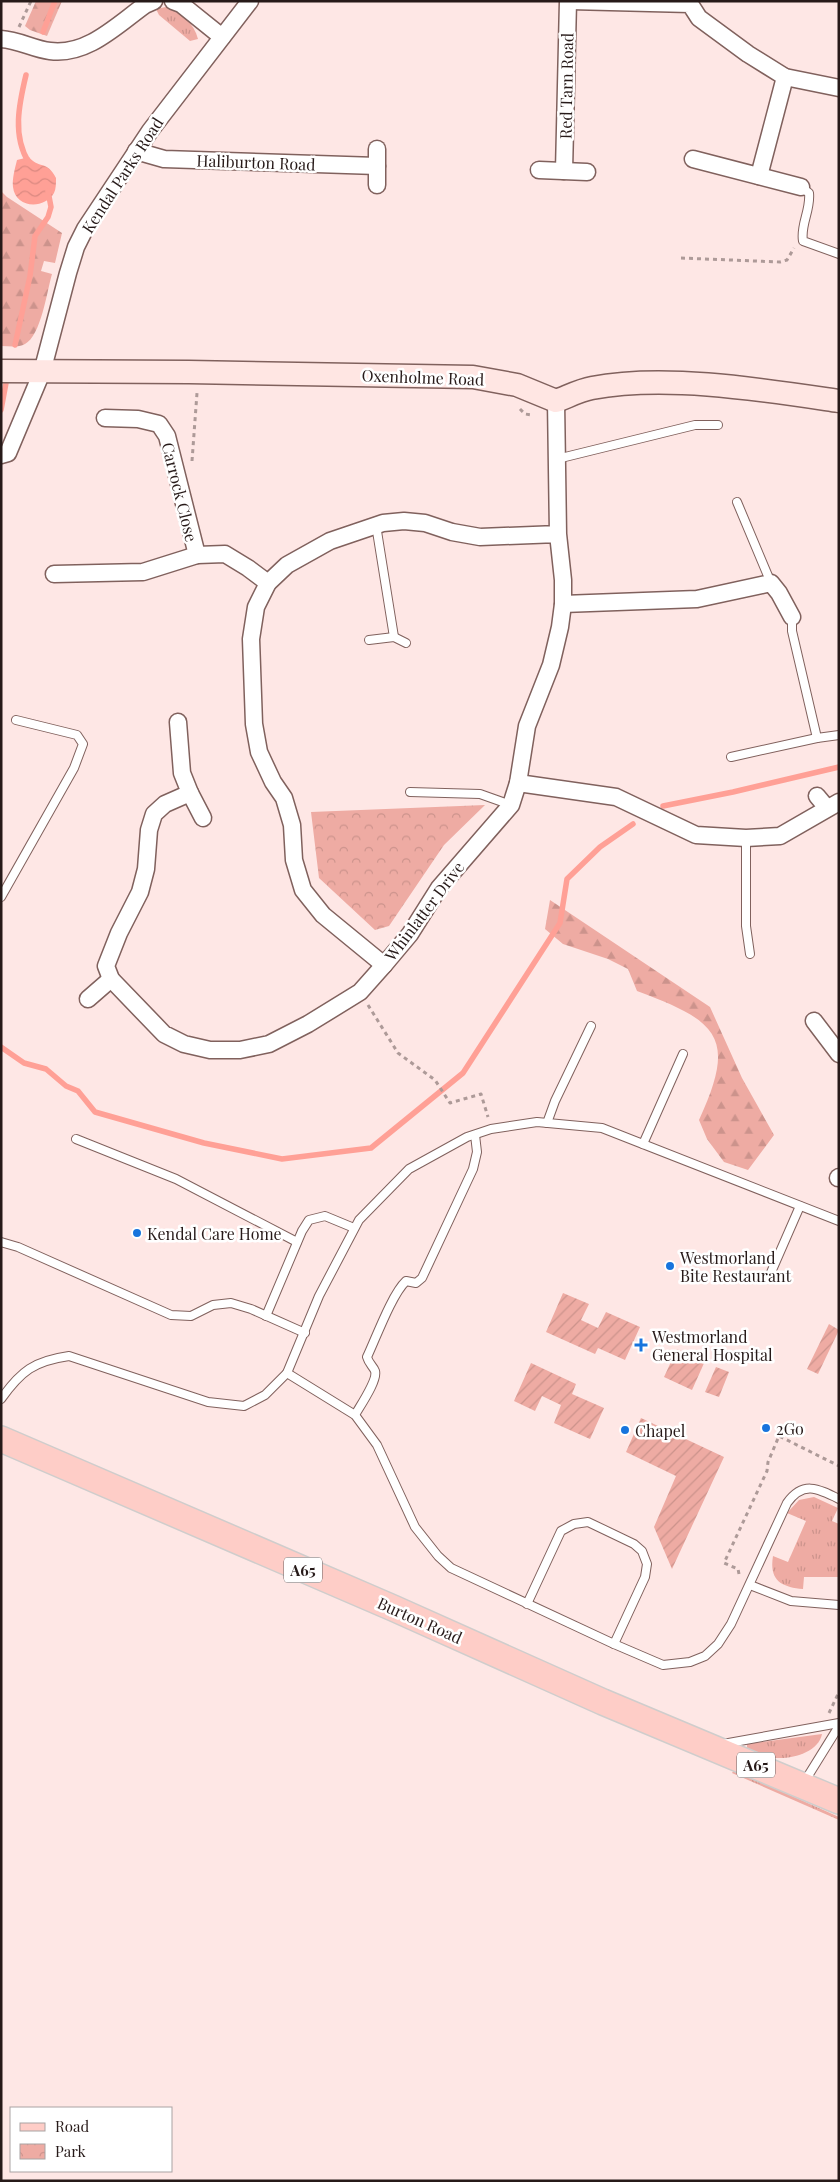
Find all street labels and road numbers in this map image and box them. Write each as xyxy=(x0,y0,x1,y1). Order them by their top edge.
street label: Red Tarn Road xyxy=(555,33,577,139)
street label: Kendal Parks Road xyxy=(77,113,167,237)
street label: Haliburton Road xyxy=(196,149,316,175)
street label: Oxenholme Road xyxy=(361,364,485,390)
street label: Carrock Close xyxy=(158,440,202,544)
street label: Whinlatter Drive xyxy=(379,857,468,966)
road number: A65 xyxy=(284,1558,322,1582)
street label: Burton Road xyxy=(374,1592,466,1648)
road number: A65 xyxy=(737,1752,775,1778)

